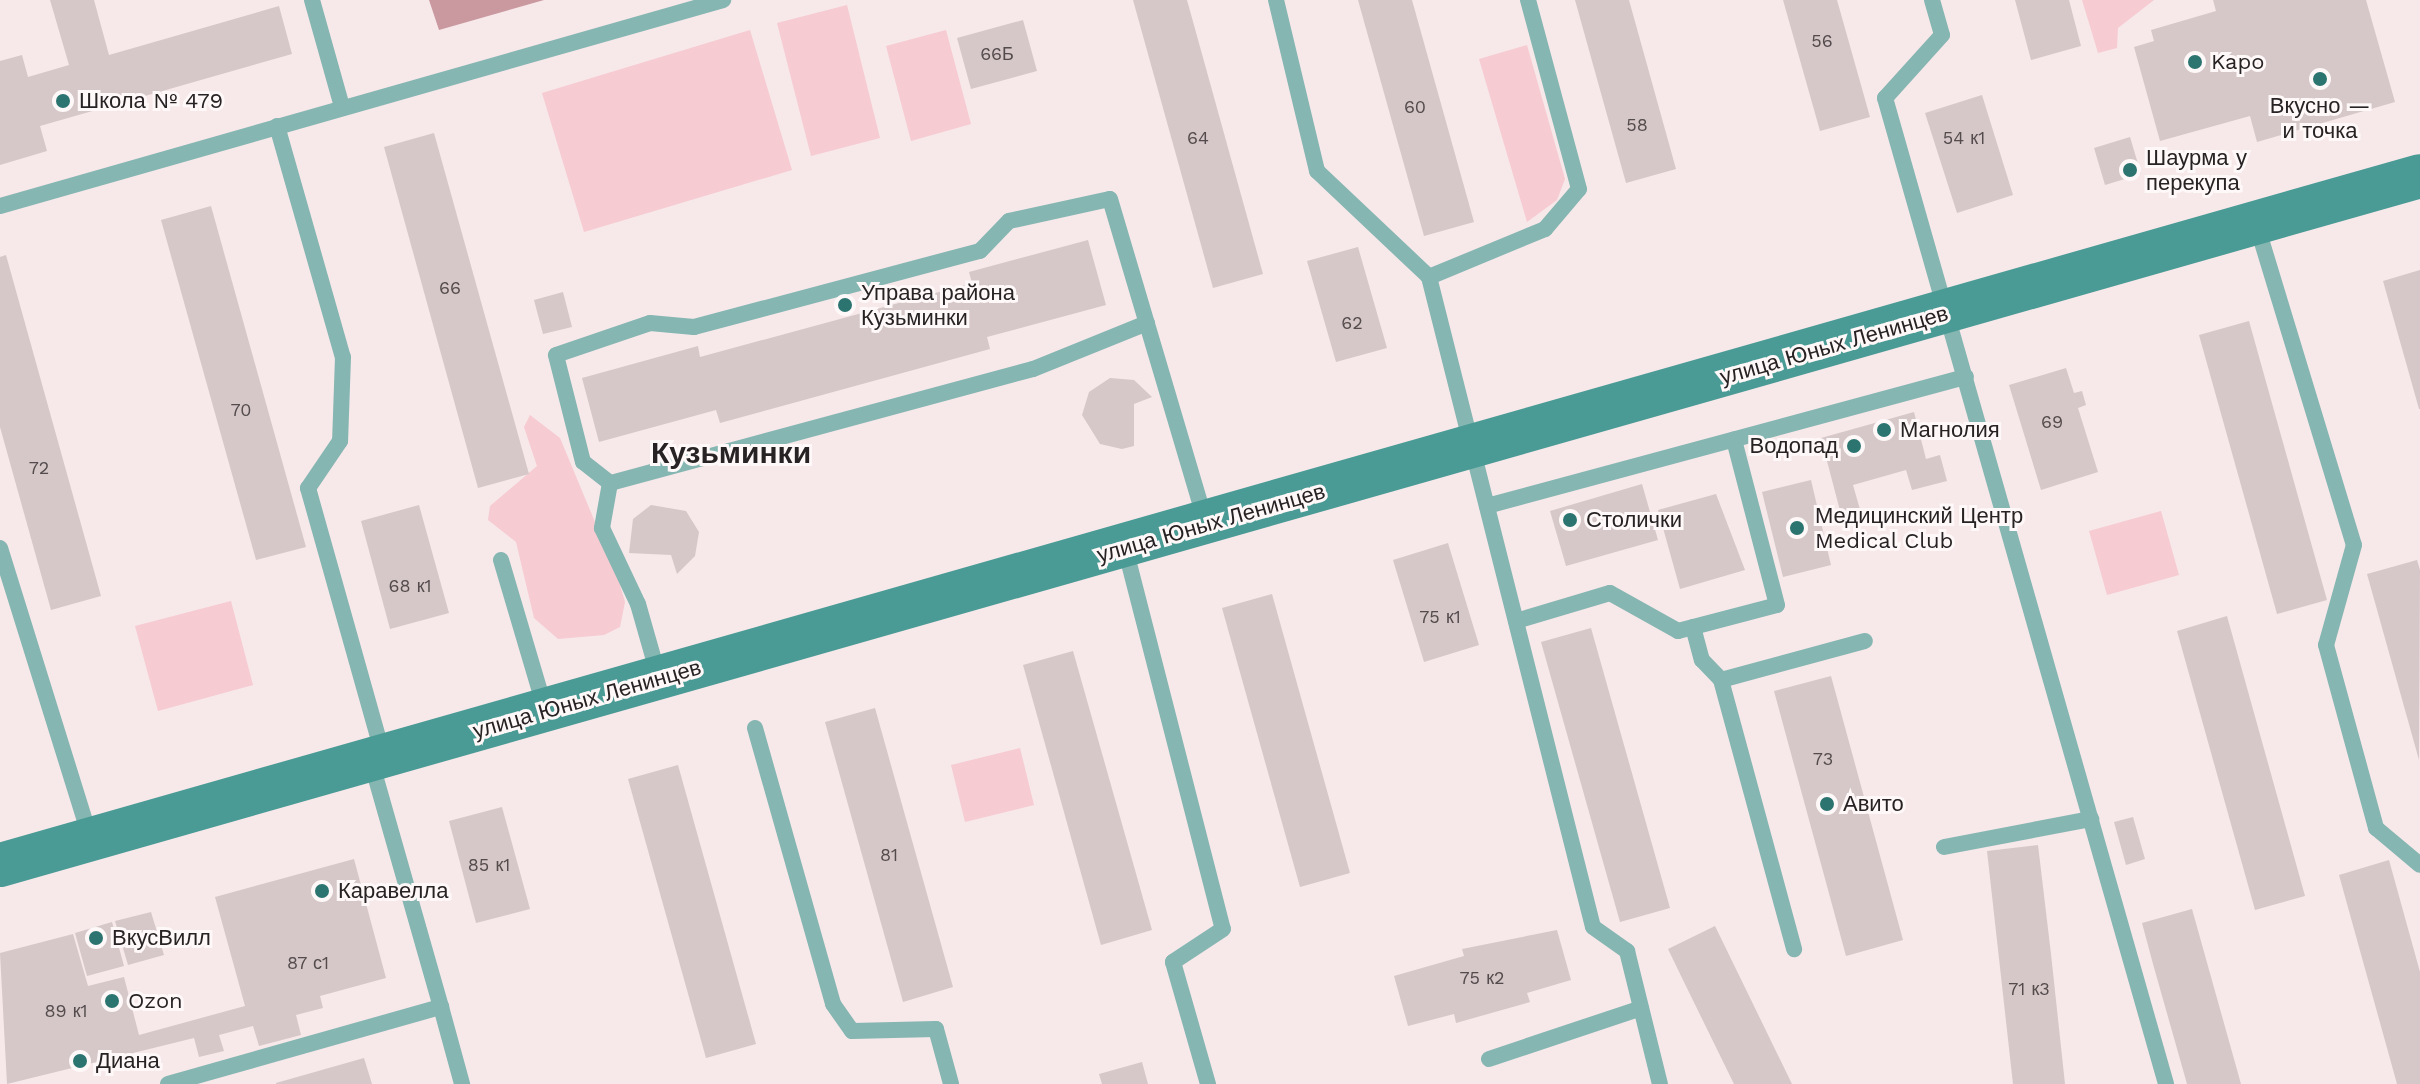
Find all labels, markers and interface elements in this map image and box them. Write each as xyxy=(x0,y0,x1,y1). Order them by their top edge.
house number: 56 xyxy=(1811,30,1833,52)
house number: 66Б xyxy=(980,43,1014,65)
place label: Kapo xyxy=(2211,49,2265,75)
marker: Kapo xyxy=(2186,53,2204,71)
marker: Вкусно — и точка xyxy=(2311,70,2329,88)
place label: Школа № 479 xyxy=(79,88,223,114)
marker: Школа № 479 xyxy=(54,92,72,110)
place label: Вкусно — и точка xyxy=(2270,92,2370,144)
house number: 60 xyxy=(1404,96,1426,118)
house number: 58 xyxy=(1626,114,1648,136)
house number: 64 xyxy=(1187,127,1209,149)
house number: 54 к1 xyxy=(1943,127,1985,149)
place label: Шаурма у перекупа xyxy=(2146,144,2247,196)
marker: Шаурма у перекупа xyxy=(2121,161,2139,179)
house number: 66 xyxy=(439,277,461,299)
place label: Управа района Кузьминки xyxy=(861,279,1015,330)
marker: Управа района Кузьминки xyxy=(836,296,854,314)
street label: улица Юных Ленинцев xyxy=(1717,300,1951,390)
house number: 62 xyxy=(1341,312,1363,334)
house number: 70 xyxy=(231,399,251,421)
house number: 69 xyxy=(2041,411,2063,433)
place label: Магнолия xyxy=(1900,417,2000,443)
marker: Магнолия xyxy=(1875,421,1893,439)
place label: Водопад xyxy=(1750,433,1838,459)
district label: Кузьминки xyxy=(651,435,811,471)
marker: Водопад xyxy=(1845,437,1863,455)
house number: 72 xyxy=(29,457,49,479)
street label: улица Юных Ленинцев xyxy=(1094,478,1328,568)
place label: Медицинский Центр Medical Club xyxy=(1815,502,2023,554)
place label: Столички xyxy=(1586,507,1682,533)
marker: Столички xyxy=(1561,511,1579,529)
marker: Медицинский Центр Medical Club xyxy=(1786,517,1808,539)
house number: 68 к1 xyxy=(388,575,432,597)
house number: 75 к1 xyxy=(1419,606,1461,628)
street label: улица Юных Ленинцев xyxy=(470,654,704,744)
house number: 73 xyxy=(1813,748,1833,770)
place label: Авито xyxy=(1843,791,1904,817)
marker: Авито xyxy=(1818,795,1836,813)
house number: 81 xyxy=(880,844,898,866)
house number: 85 к1 xyxy=(468,854,510,876)
place label: Каравелла xyxy=(338,878,448,904)
marker: Каравелла xyxy=(313,882,331,900)
place label: ВкусВилл xyxy=(112,925,211,951)
marker: ВкусВилл xyxy=(87,929,105,947)
house number: 87 с1 xyxy=(287,952,329,974)
house number: 75 к2 xyxy=(1459,967,1505,989)
house number: 71 к3 xyxy=(2008,978,2050,1000)
place label: Ozon xyxy=(128,988,183,1014)
marker: Ozon xyxy=(103,992,121,1010)
house number: 89 к1 xyxy=(44,1000,88,1022)
place label: Диана xyxy=(96,1048,160,1074)
marker: Диана xyxy=(71,1052,89,1070)

